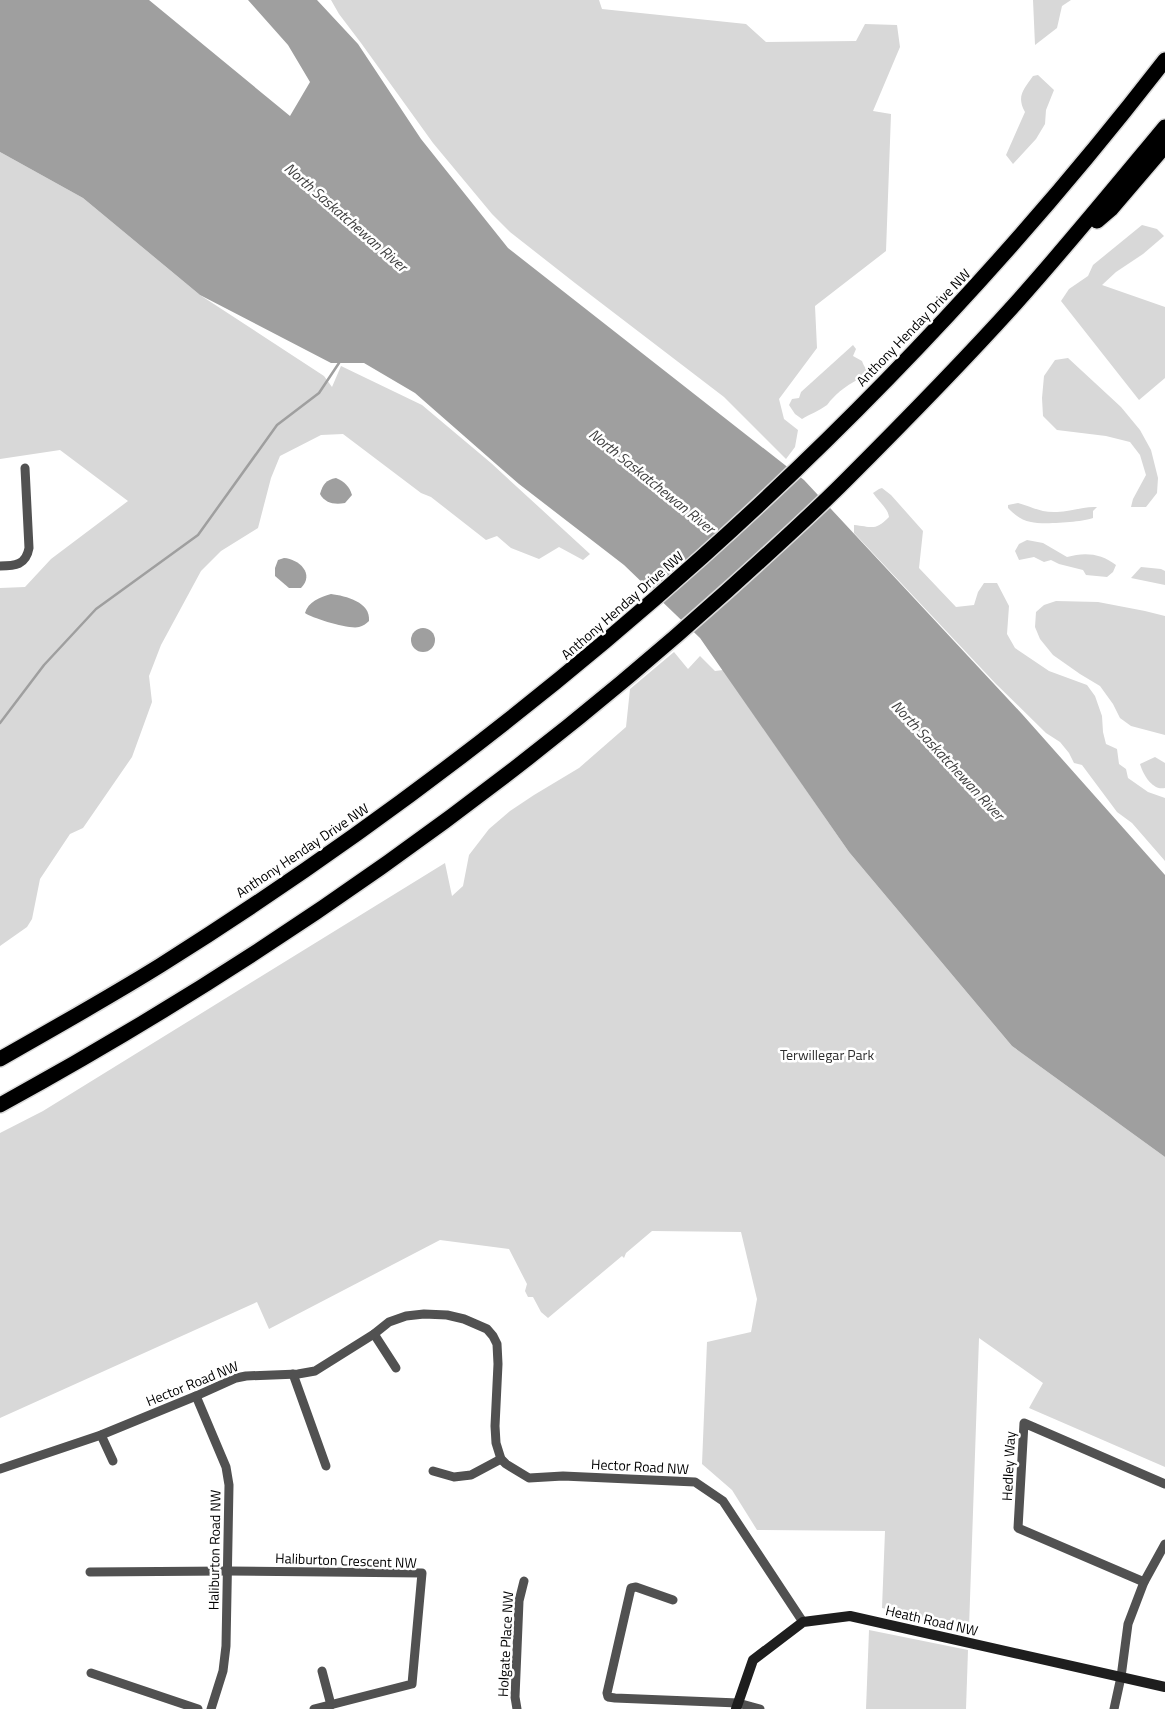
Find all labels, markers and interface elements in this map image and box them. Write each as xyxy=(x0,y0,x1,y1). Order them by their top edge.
water label: North Saskatchewan River xyxy=(279,157,414,279)
street label: Anthony Henday Drive NW xyxy=(851,263,975,391)
water label: North Saskatchewan River xyxy=(584,423,722,541)
street label: Anthony Henday Drive NW xyxy=(556,546,688,664)
water label: North Saskatchewan River xyxy=(886,695,1011,827)
street label: Anthony Henday Drive NW xyxy=(231,797,373,903)
park label: Terwillegar Park xyxy=(780,1044,874,1065)
street label: Hector Road NW xyxy=(143,1355,241,1411)
street label: Hedley Way xyxy=(996,1430,1020,1501)
street label: Hector Road NW xyxy=(590,1453,690,1479)
street label: Haliburton Road NW xyxy=(202,1490,226,1610)
street label: Haliburton Crescent NW xyxy=(275,1547,417,1573)
street label: Holgate Place NW xyxy=(492,1591,518,1697)
street label: Heath Road NW xyxy=(884,1599,980,1641)

